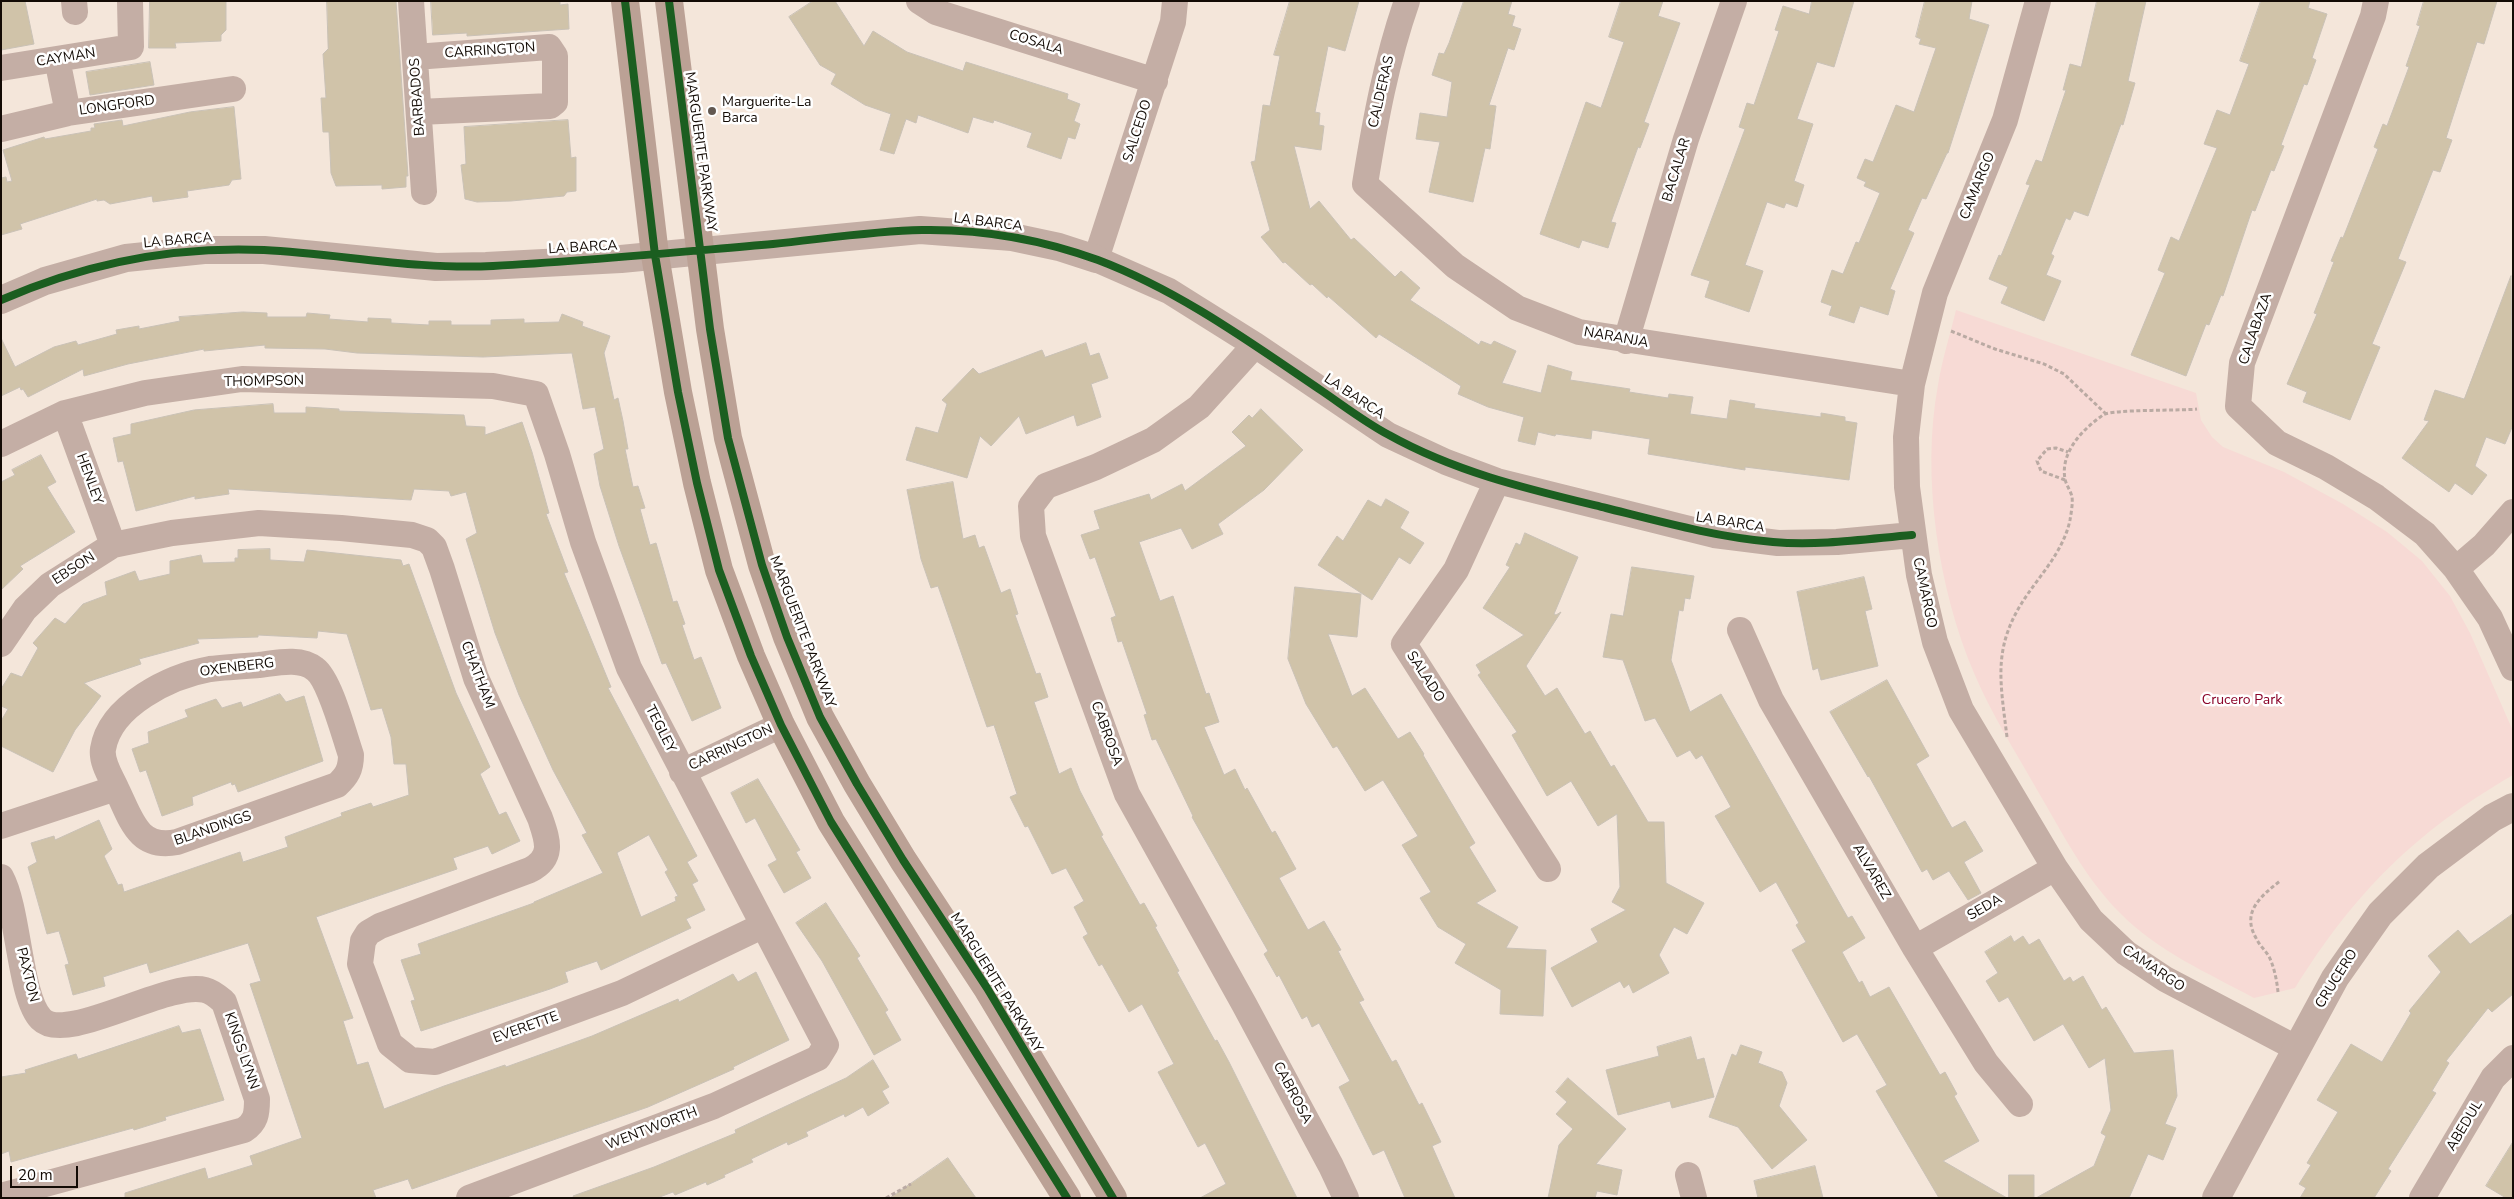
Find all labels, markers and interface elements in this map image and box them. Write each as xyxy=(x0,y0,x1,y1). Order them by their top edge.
street label: COSALA xyxy=(1007,27,1065,59)
street label: CARRINGTON xyxy=(444,39,536,63)
street label: CAYMAN xyxy=(35,45,97,71)
street label: CALDERAS xyxy=(1366,54,1398,130)
street label: BARBADOS xyxy=(407,57,429,137)
street label: MARGUERITE PARKWAY xyxy=(680,71,720,233)
street label: LONGFORD xyxy=(78,92,156,120)
place label: Marguerite-La Barca xyxy=(722,95,811,128)
street label: SALCEDO xyxy=(1120,98,1156,164)
marker: Marguerite-La Barca xyxy=(706,105,718,117)
street label: BACALAR xyxy=(1659,136,1695,204)
street label: CAMARGO xyxy=(1957,150,1999,222)
street label: LA BARCA xyxy=(953,210,1023,236)
street label: LA BARCA xyxy=(143,230,213,252)
street label: LA BARCA xyxy=(548,238,618,258)
street label: CALABAZA xyxy=(2236,291,2276,367)
street label: NARANJA xyxy=(1582,324,1650,352)
street label: LA BARCA xyxy=(1321,371,1387,423)
street label: THOMPSON xyxy=(224,373,304,391)
street label: HENLEY xyxy=(72,451,106,507)
street label: LA BARCA xyxy=(1694,509,1766,537)
street label: EBSON xyxy=(50,549,98,589)
street label: MARGUERITE PARKWAY xyxy=(765,554,839,710)
street label: CAMARGO xyxy=(1908,556,1940,630)
street label: CHATHAM xyxy=(457,639,497,711)
street label: SALADO xyxy=(1402,648,1448,706)
street label: OXENBERG xyxy=(199,655,275,681)
park label: Crucero Park xyxy=(2202,693,2282,709)
street label: CABROSA xyxy=(1087,699,1125,769)
street label: TEGLEY xyxy=(641,703,679,755)
street label: CARRINGTON xyxy=(686,721,776,775)
street label: BLANDINGS xyxy=(172,808,254,850)
street label: ALVAREZ xyxy=(1848,841,1894,903)
street label: SEDA xyxy=(1965,891,2005,925)
street label: MARGUERITE PARKWAY xyxy=(946,910,1046,1056)
street label: CAMARGO xyxy=(2119,942,2187,996)
street label: PAXTON xyxy=(12,946,42,1004)
street label: CRUCERO xyxy=(2312,946,2362,1012)
street label: EVERETTE xyxy=(491,1008,561,1048)
street label: KINGS LYNN xyxy=(220,1010,262,1092)
street label: CABROSA xyxy=(1269,1059,1315,1127)
street label: ABEDUL xyxy=(2443,1098,2487,1154)
street label: WENTWORTH xyxy=(604,1104,700,1154)
scale bar xyxy=(12,1156,80,1188)
text: 20 m xyxy=(18,1165,53,1185)

